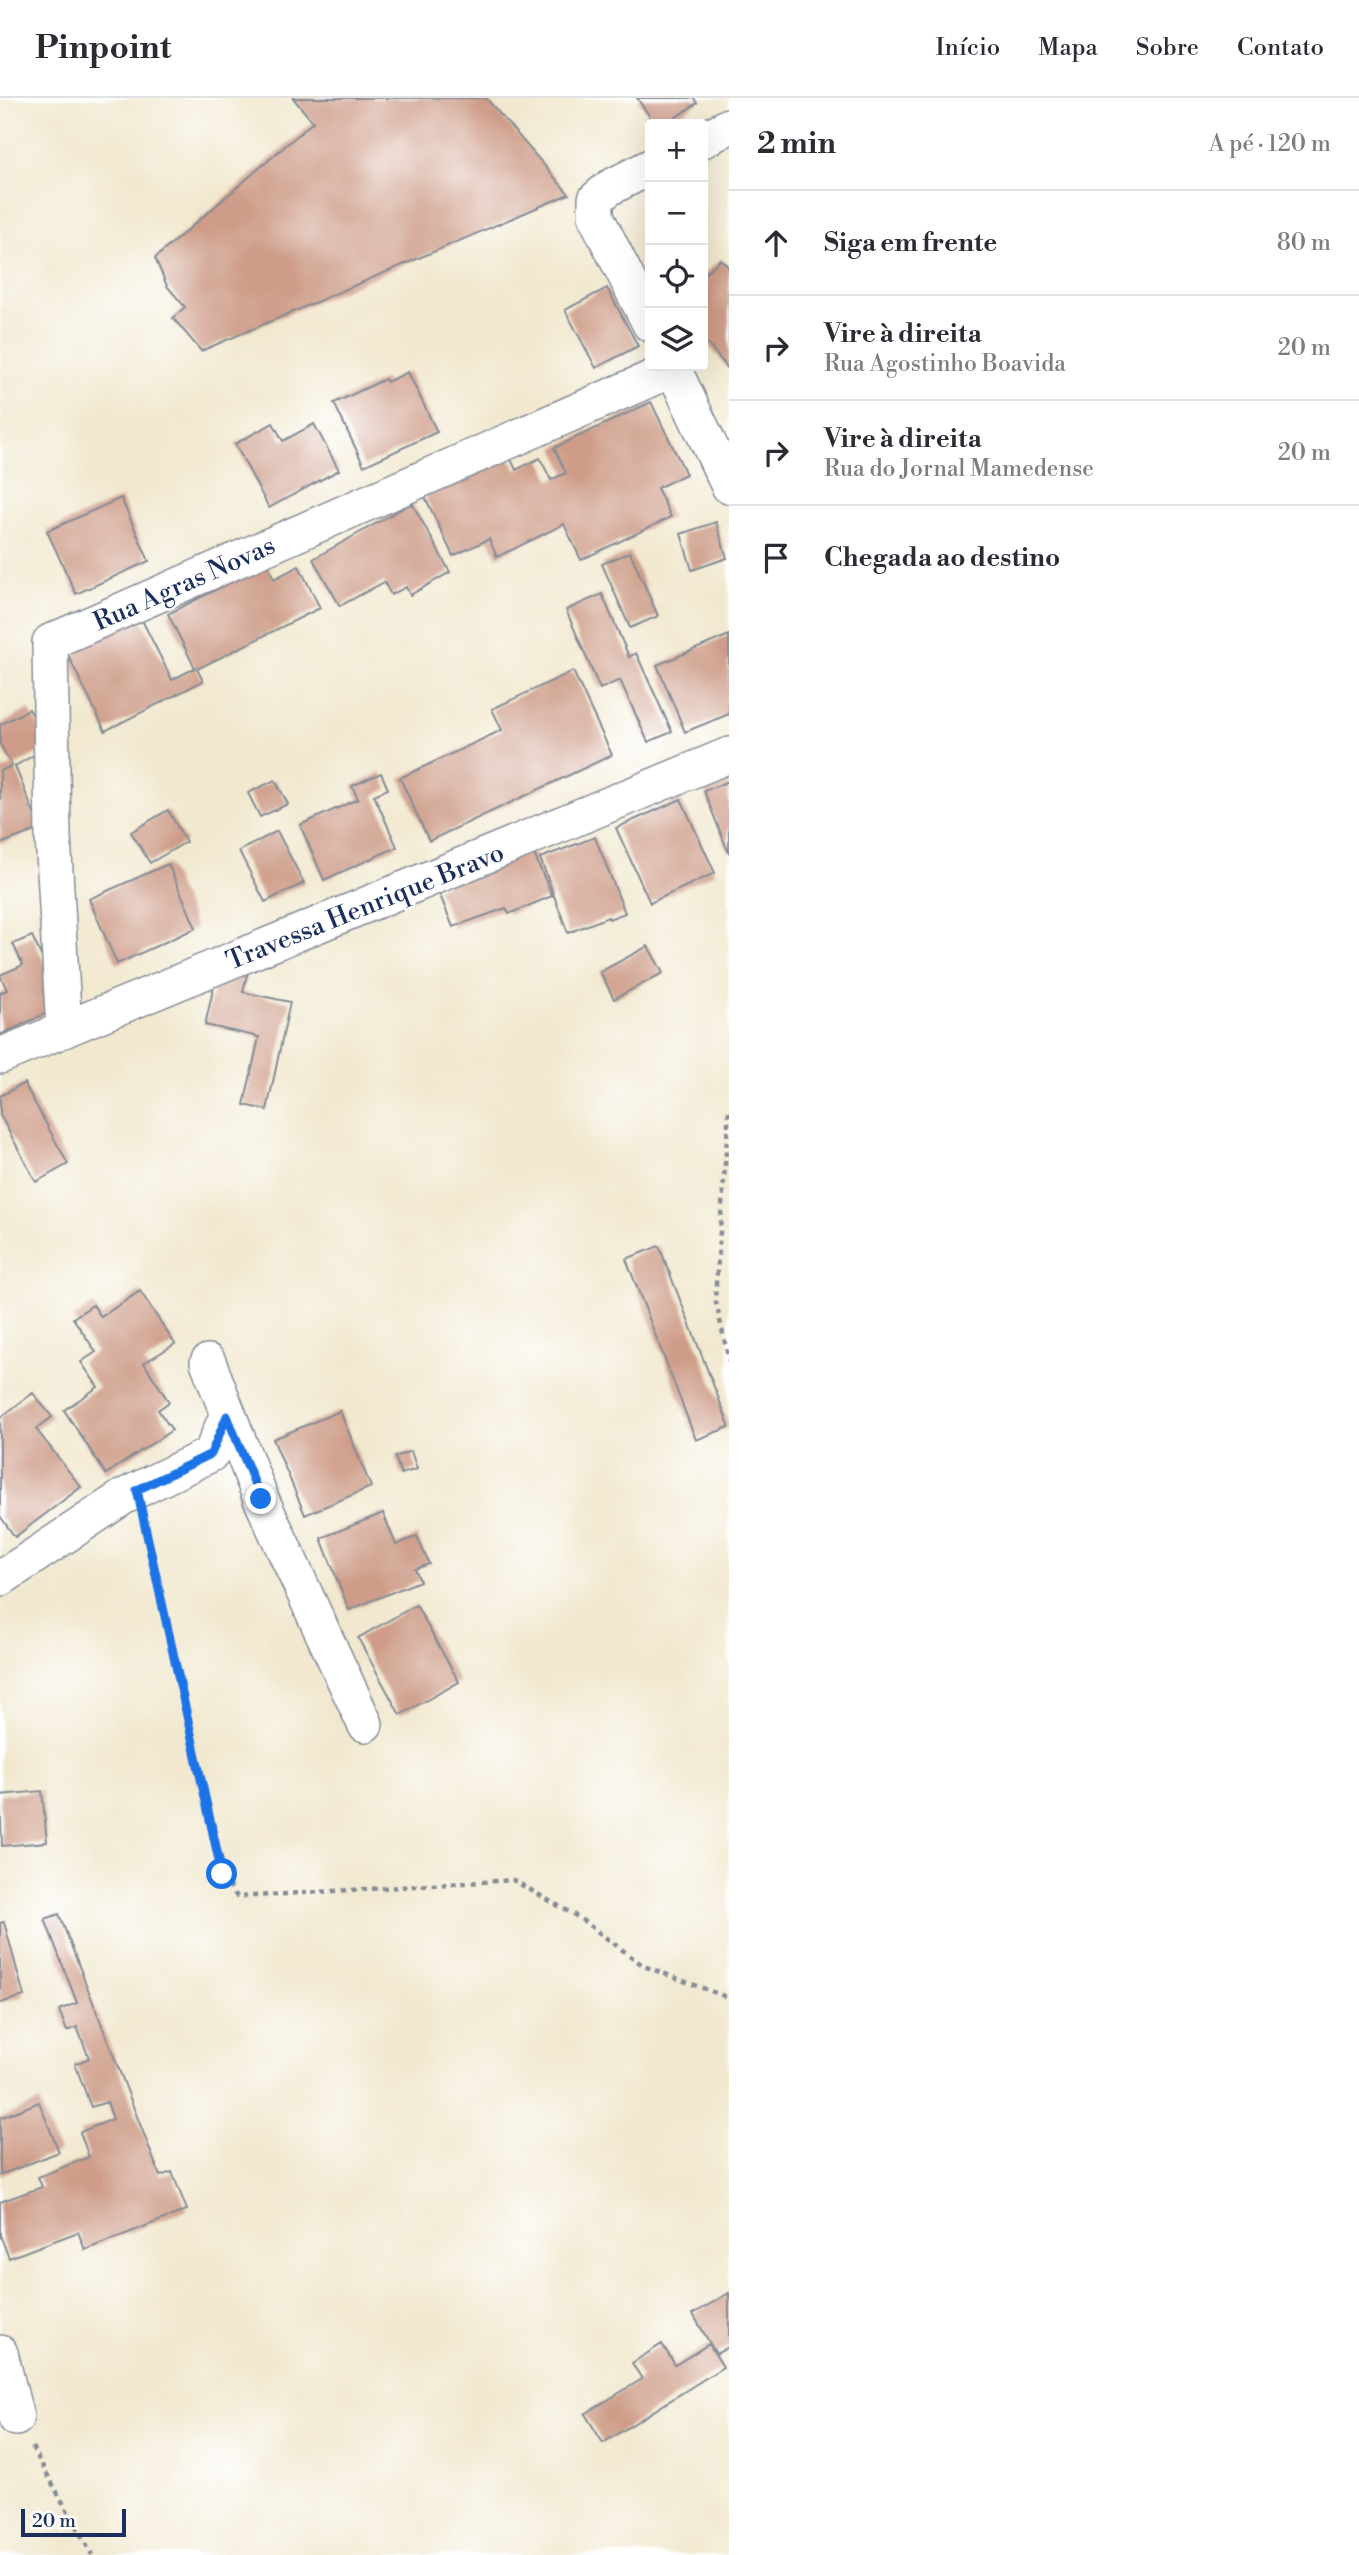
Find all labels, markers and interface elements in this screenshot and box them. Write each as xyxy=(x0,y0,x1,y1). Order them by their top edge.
text: Pinpoint xyxy=(35,28,172,69)
text: Início xyxy=(936,33,1000,63)
text: Mapa xyxy=(1038,33,1098,63)
text: Sobre xyxy=(1136,33,1199,63)
text: Contato xyxy=(1237,33,1324,63)
map controls xyxy=(645,119,708,371)
button: + xyxy=(645,119,708,182)
text: 2 min xyxy=(757,125,836,163)
text: A pé · 120 m xyxy=(1209,130,1331,158)
button: − xyxy=(645,182,708,245)
icon: ahead xyxy=(757,224,795,262)
text: Siga em frente xyxy=(824,227,997,259)
text: 80 m xyxy=(1277,229,1331,257)
button: locate xyxy=(645,245,708,308)
button: layers xyxy=(645,308,708,371)
text: Vire à direita xyxy=(824,318,982,350)
icon: right xyxy=(757,329,795,367)
text: 20 m xyxy=(1278,334,1331,362)
text: Rua Agostinho Boavida xyxy=(824,350,1066,378)
text: Vire à direita xyxy=(824,423,982,455)
icon: right xyxy=(757,434,795,472)
text: 20 m xyxy=(1278,439,1331,467)
text: Rua do Jornal Mamedense xyxy=(824,455,1094,483)
street label: Rua Agras Novas xyxy=(89,530,280,638)
icon: arrive xyxy=(757,539,795,577)
text: Chegada ao destino xyxy=(824,542,1060,574)
street label: Travessa Henrique Bravo xyxy=(222,837,509,977)
route end xyxy=(245,1483,276,1514)
route start xyxy=(206,1858,237,1889)
scale bar xyxy=(21,2506,126,2538)
text: 20 m xyxy=(32,2509,76,2533)

